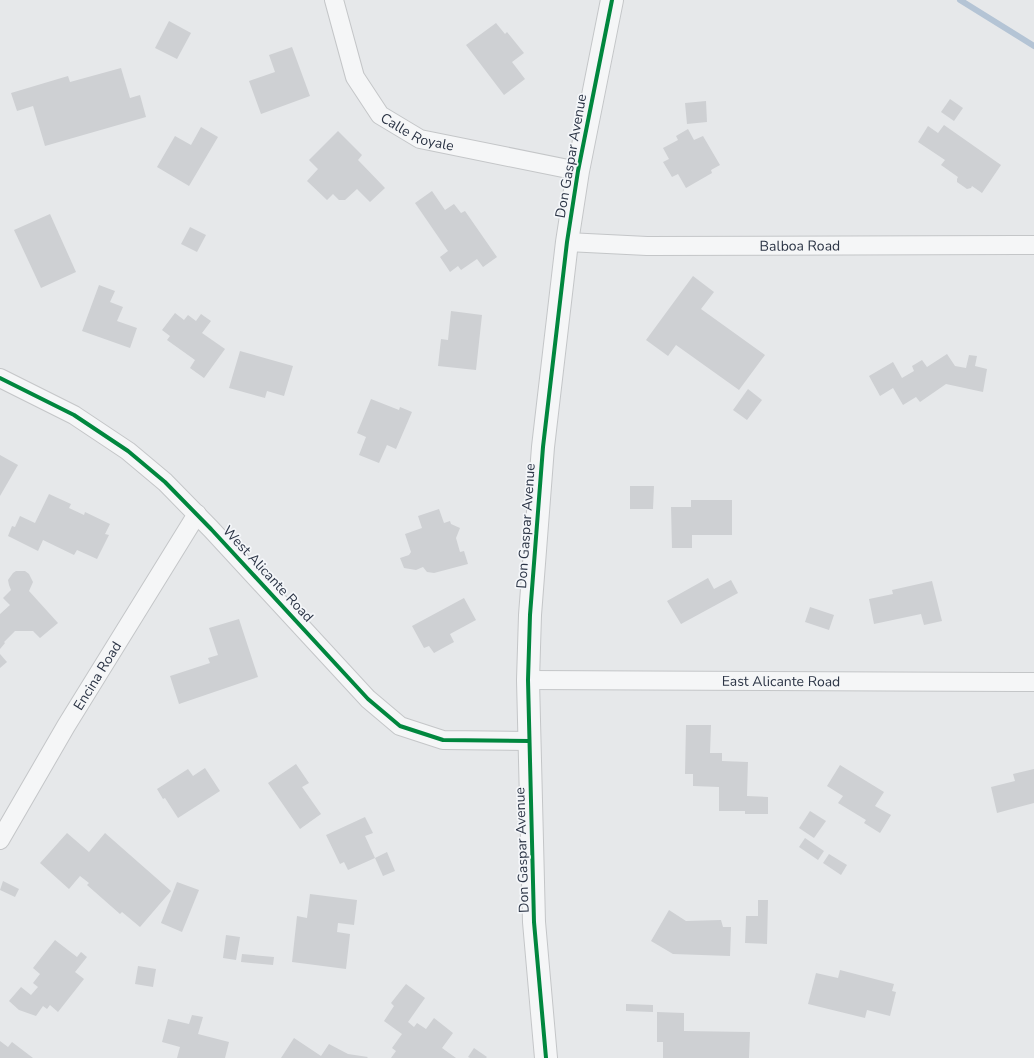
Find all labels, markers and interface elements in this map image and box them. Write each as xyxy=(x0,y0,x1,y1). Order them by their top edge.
street label: Don Gaspar Avenue xyxy=(551,92,591,220)
street label: Calle Royale xyxy=(377,108,456,155)
street label: Balboa Road xyxy=(760,236,840,255)
street label: Don Gaspar Avenue xyxy=(512,463,540,589)
street label: West Alicante Road xyxy=(218,522,318,626)
street label: Encina Road xyxy=(69,638,126,714)
street label: East Alicante Road xyxy=(722,671,840,691)
street label: Don Gaspar Avenue xyxy=(510,787,534,913)

